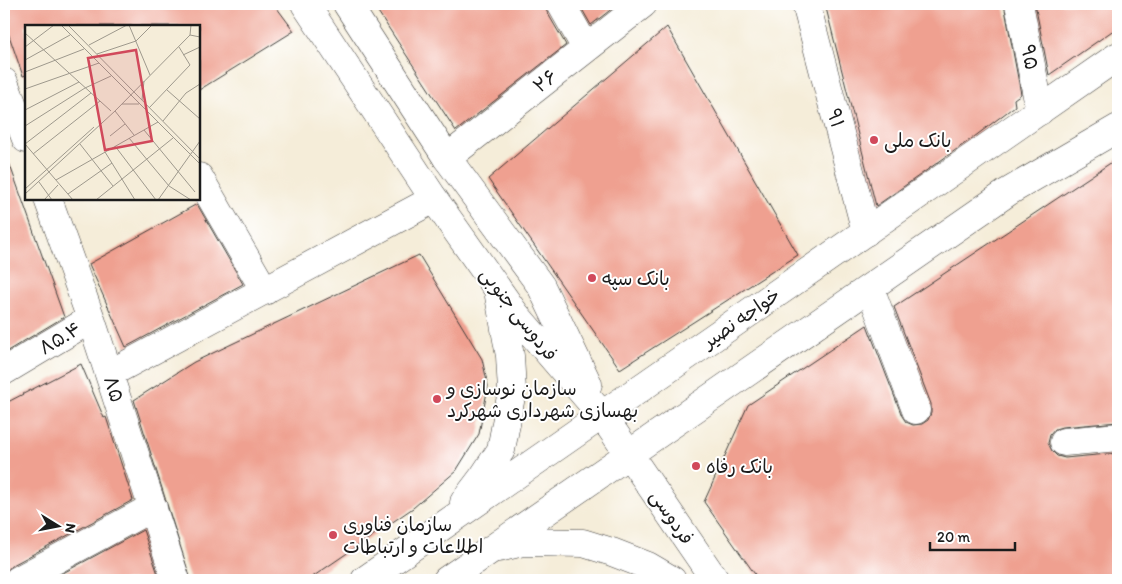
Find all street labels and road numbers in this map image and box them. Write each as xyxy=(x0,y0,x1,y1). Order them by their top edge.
street label: ۹۵ xyxy=(1016,42,1044,72)
street label: ۲۶ xyxy=(528,64,562,98)
street label: ۹۱ xyxy=(822,106,850,130)
street label: فردوسی جنوبی xyxy=(475,263,563,366)
street label: خواجه نصیر xyxy=(696,283,784,354)
street label: ۸۵.۴ xyxy=(35,316,85,360)
street label: ۸۵ xyxy=(99,373,129,405)
street label: فردوسی xyxy=(644,485,699,550)

